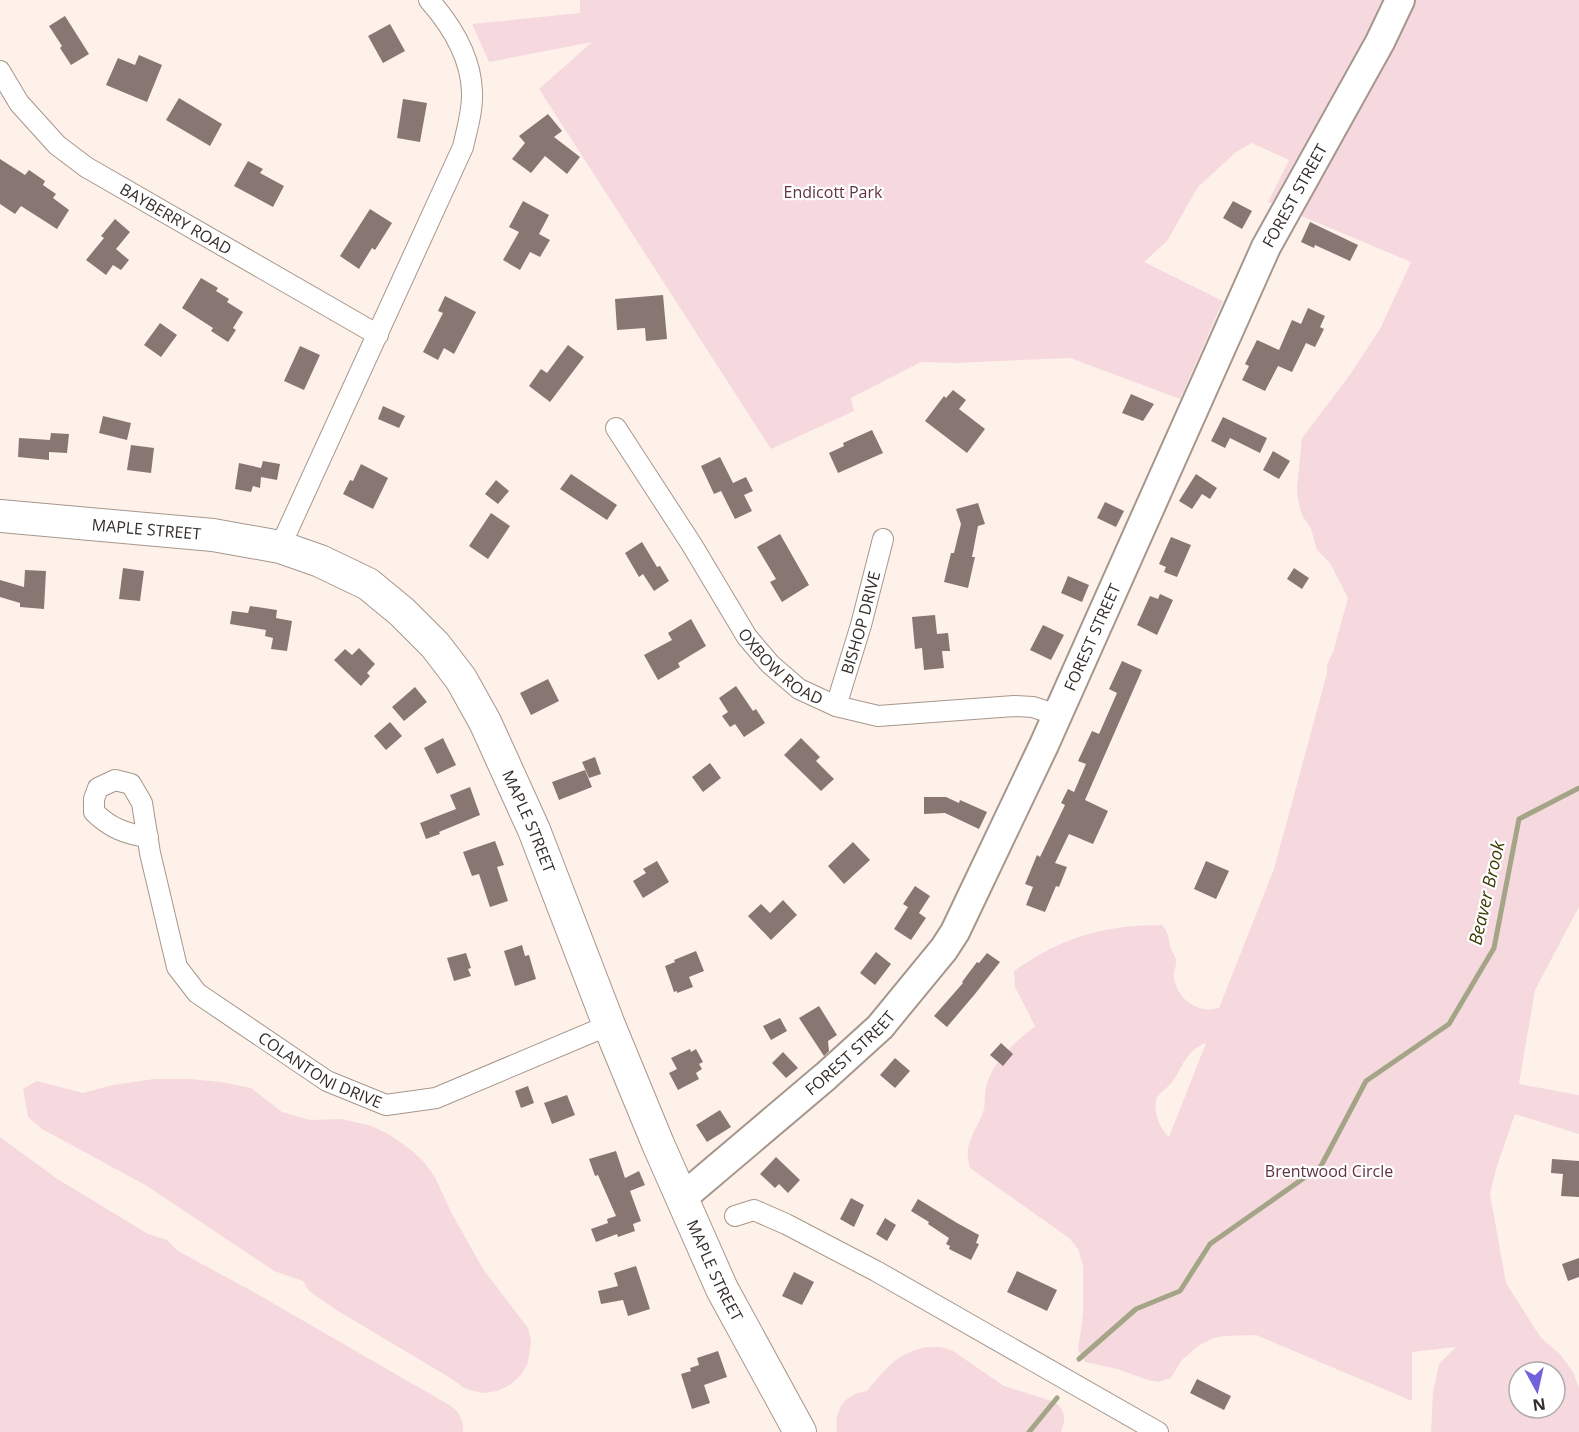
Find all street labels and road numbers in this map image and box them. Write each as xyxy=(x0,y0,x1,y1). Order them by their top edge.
street label: FOREST STREET xyxy=(1257,140,1332,251)
street label: BAYBERRY ROAD xyxy=(116,178,236,260)
street label: MAPLE STREET xyxy=(91,513,202,545)
street label: BISHOP DRIVE xyxy=(836,569,885,677)
street label: FOREST STREET xyxy=(1059,580,1126,694)
street label: OXBOW ROAD xyxy=(733,624,827,710)
street label: MAPLE STREET xyxy=(497,767,560,876)
street label: FOREST STREET xyxy=(800,1006,900,1100)
street label: COLANTONI DRIVE xyxy=(254,1027,385,1113)
street label: MAPLE STREET xyxy=(682,1216,748,1325)

